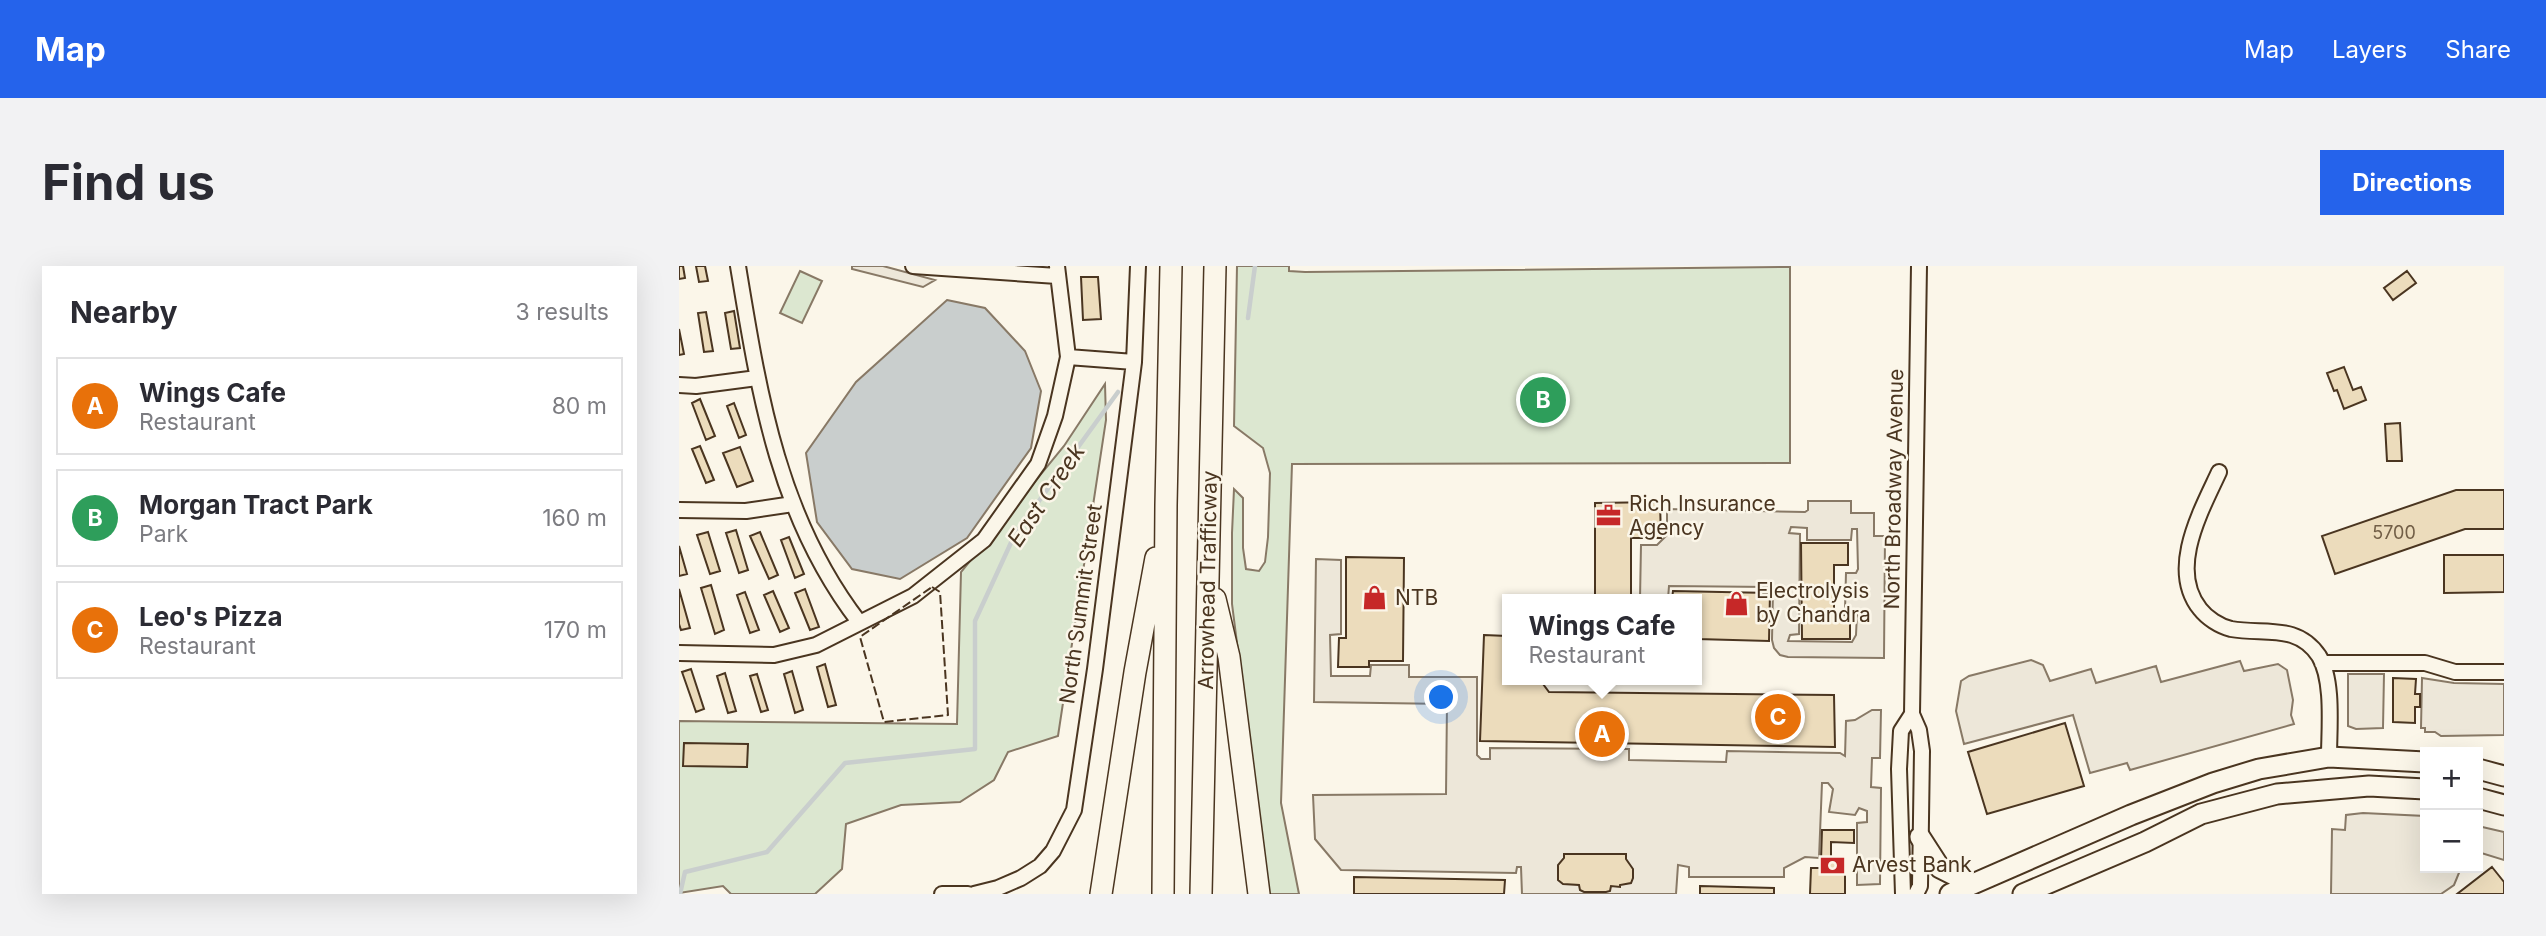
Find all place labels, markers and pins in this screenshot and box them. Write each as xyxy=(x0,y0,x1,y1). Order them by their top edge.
pin: B xyxy=(1520,374,1566,426)
place label: Rich Insurance Agency xyxy=(1629,491,1776,540)
office icon: Rich Insurance Agency xyxy=(1595,502,1623,530)
place label: Electrolysis by Chandra xyxy=(1756,578,1871,627)
shop icon: NTB xyxy=(1361,584,1389,612)
place label: NTB xyxy=(1395,585,1438,610)
shop icon: Electrolysis by Chandra xyxy=(1722,589,1750,617)
pin: C xyxy=(1755,691,1801,743)
pin: A xyxy=(1579,708,1625,760)
bank icon: Arvest Bank xyxy=(1818,851,1846,879)
place label: Arvest Bank xyxy=(1852,852,1972,877)

